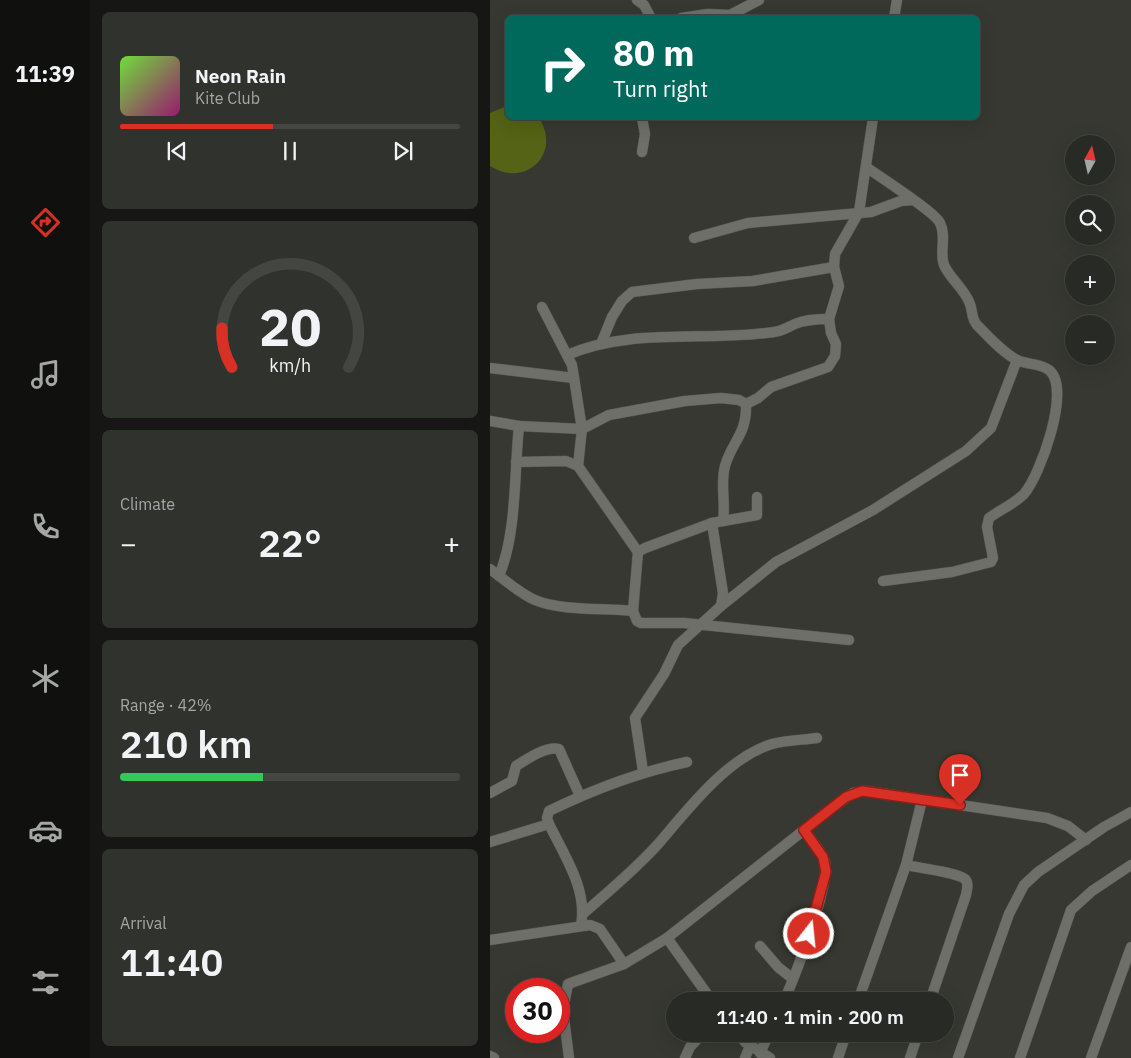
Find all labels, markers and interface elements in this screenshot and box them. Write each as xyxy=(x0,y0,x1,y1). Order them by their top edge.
text: 80 m xyxy=(613,30,695,76)
icon: right xyxy=(530,35,595,100)
text: 11:39 xyxy=(15,59,75,88)
text: Neon Rain xyxy=(195,64,286,88)
text: Turn right xyxy=(613,74,708,103)
text: Kite Club xyxy=(195,88,260,108)
north arrow xyxy=(1065,135,1115,185)
map controls xyxy=(1065,135,1115,365)
icon: previous xyxy=(163,137,191,165)
icon: pause xyxy=(276,137,304,165)
icon: next xyxy=(389,137,417,165)
button: search xyxy=(1065,195,1115,245)
icon: directions xyxy=(28,205,63,240)
button: + xyxy=(1065,255,1115,305)
text: 20 xyxy=(259,293,321,360)
button: − xyxy=(1065,315,1115,365)
text: km/h xyxy=(269,354,311,377)
icon: music xyxy=(28,357,63,392)
text: Climate xyxy=(120,494,175,514)
icon: phone xyxy=(28,509,63,544)
text: 22° xyxy=(258,518,322,567)
text: − xyxy=(120,525,137,562)
text: + xyxy=(443,525,460,562)
icon: climate xyxy=(28,661,63,696)
text: Range · 42% xyxy=(120,695,212,715)
text: 210 km xyxy=(120,719,252,768)
pin xyxy=(939,754,981,805)
icon: arrive xyxy=(946,761,974,789)
icon: car xyxy=(28,813,63,848)
position arrow xyxy=(782,907,834,959)
text: Arrival xyxy=(120,913,167,933)
text: 11:40 xyxy=(120,937,223,986)
icon: filters xyxy=(28,965,63,1000)
speed limit sign: 30 xyxy=(505,978,570,1043)
text: 11:40 · 1 min · 200 m xyxy=(716,1005,904,1029)

